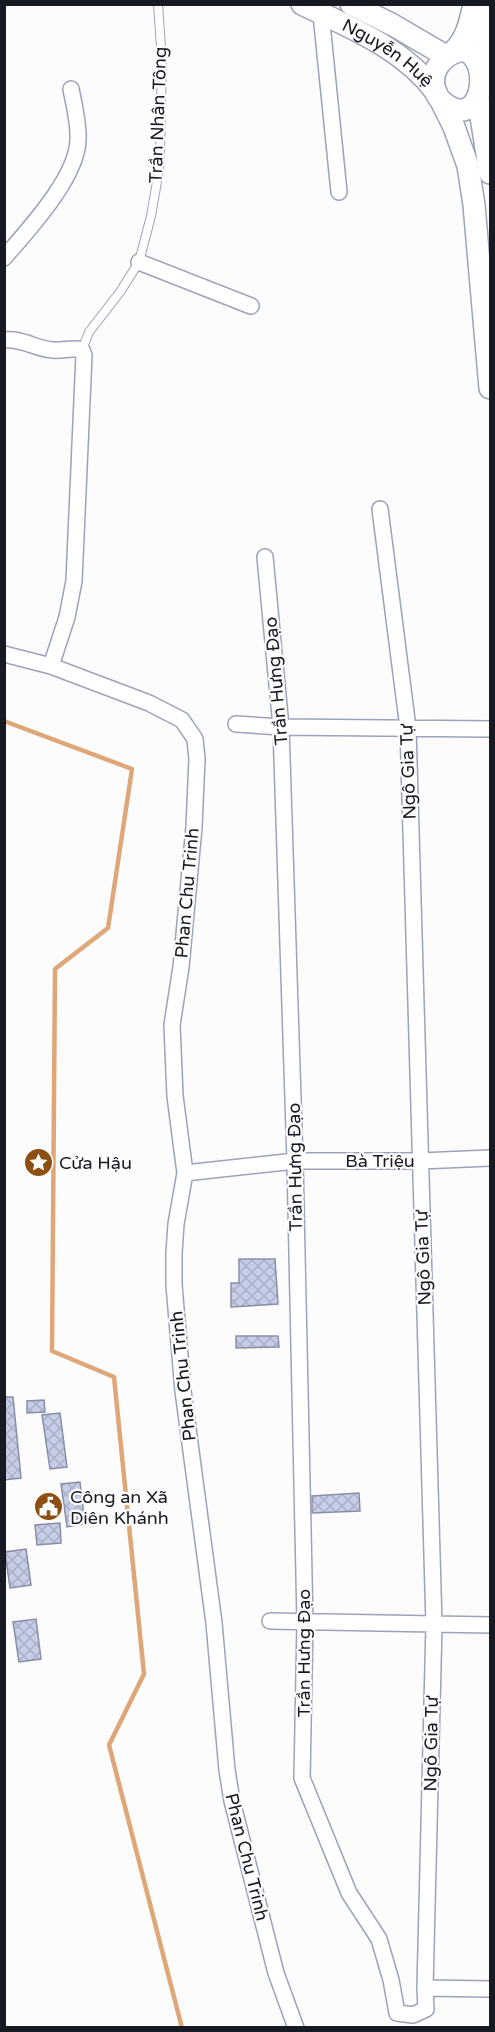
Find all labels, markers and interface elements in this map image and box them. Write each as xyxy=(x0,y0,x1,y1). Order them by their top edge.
street label: Nguyễn Huệ xyxy=(338,14,438,92)
street label: Trần Nhân Tông xyxy=(145,46,171,184)
street label: Trần Hưng Đạo xyxy=(259,616,293,746)
street label: Ngô Gia Tự xyxy=(395,722,421,820)
street label: Phan Chu Trinh xyxy=(170,827,204,959)
street label: Trần Hưng Đạo xyxy=(283,1103,307,1231)
place icon: Cửa Hậu xyxy=(22,1147,54,1179)
street label: Bà Triệu xyxy=(345,1150,415,1172)
place label: Cửa Hậu xyxy=(59,1152,132,1174)
street label: Ngô Gia Tự xyxy=(410,1208,436,1306)
street label: Phan Chu Trinh xyxy=(165,1310,201,1442)
place label: Công an Xã Diên Khánh xyxy=(70,1486,169,1529)
public building icon: Công an Xã Diên Khánh xyxy=(33,1491,65,1523)
street label: Trần Hưng Đạo xyxy=(293,1589,315,1717)
street label: Ngô Gia Tự xyxy=(419,1694,443,1792)
street label: Phan Chu Trinh xyxy=(220,1791,274,1923)

